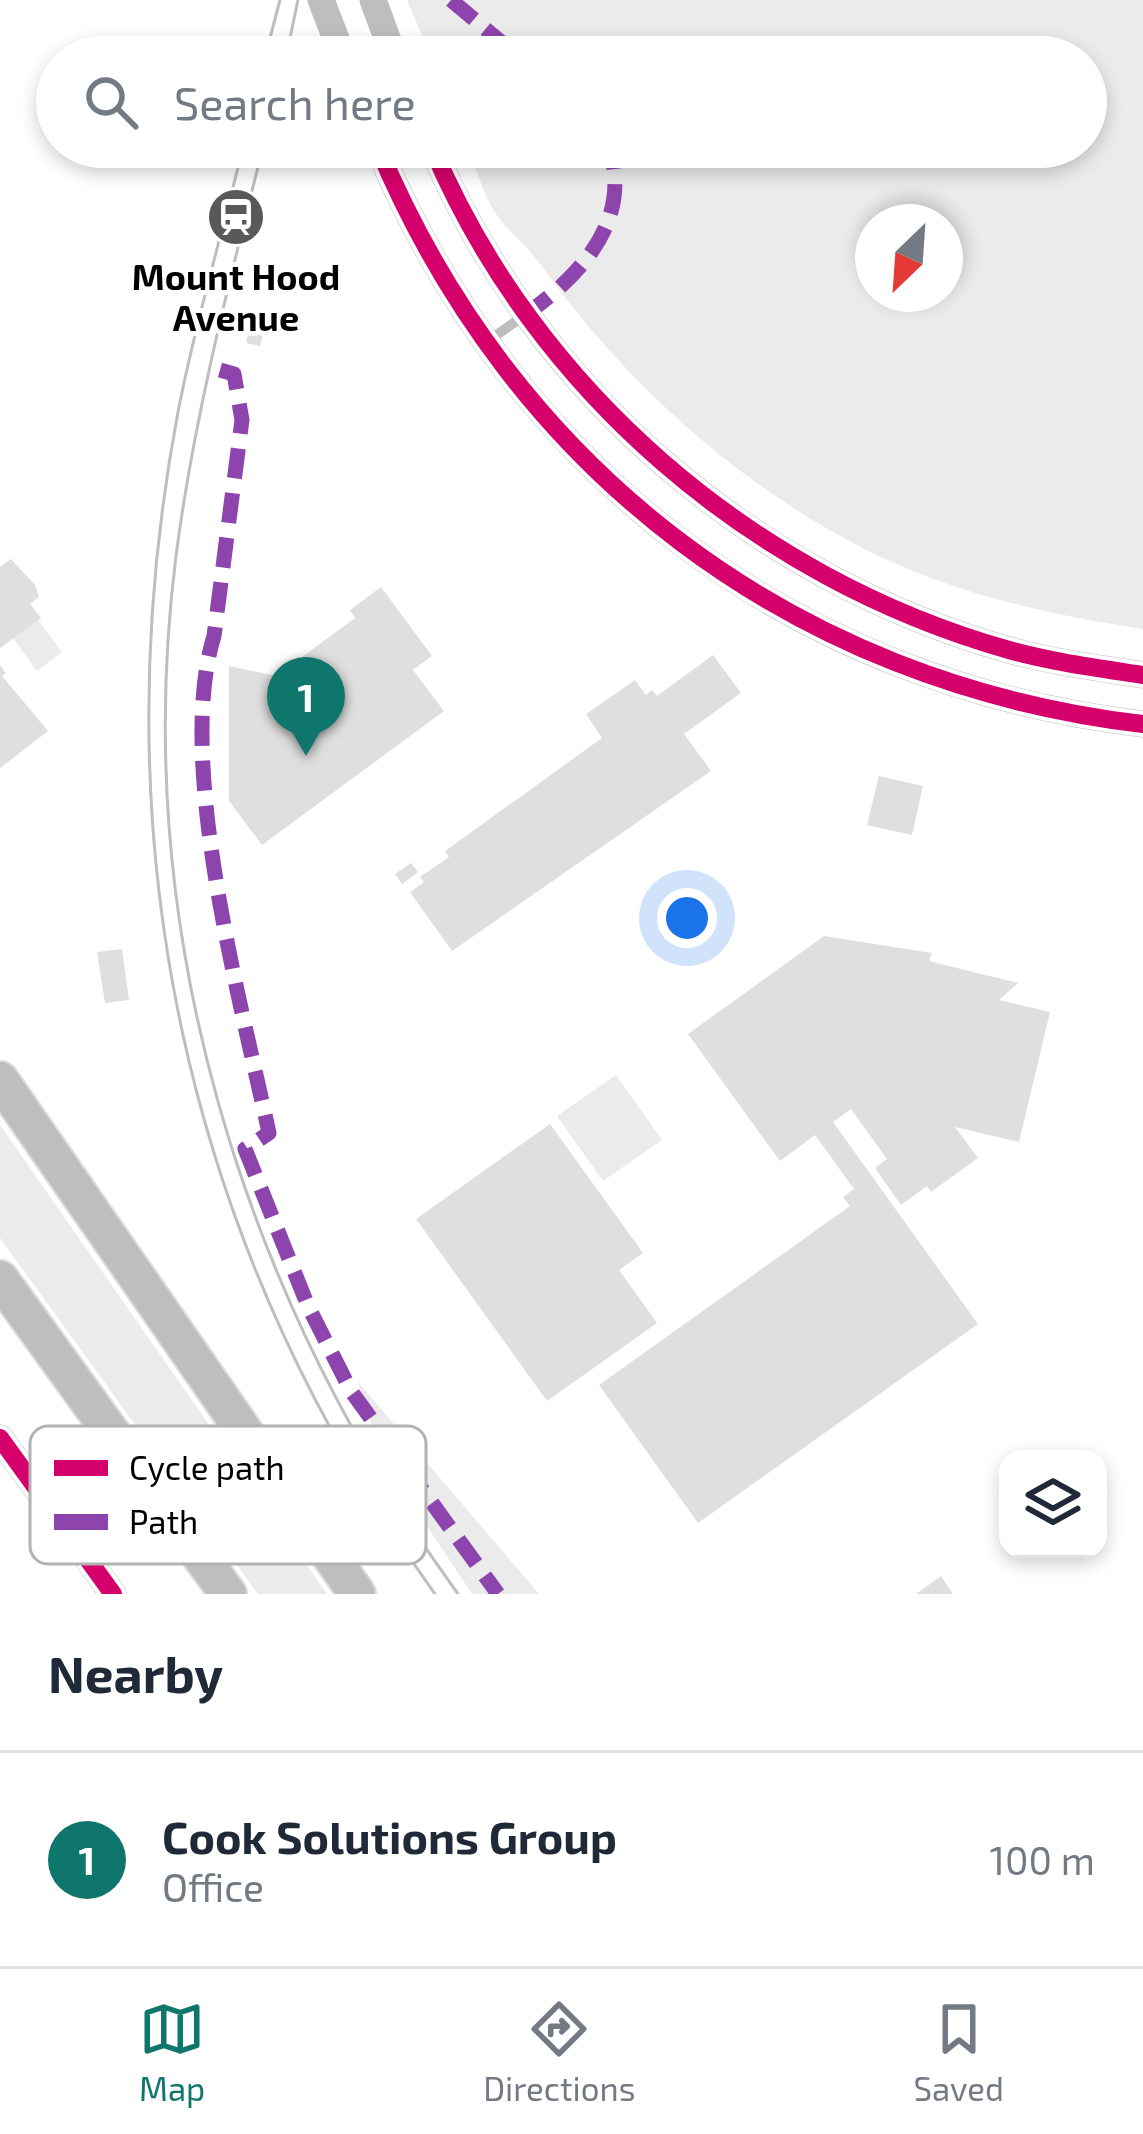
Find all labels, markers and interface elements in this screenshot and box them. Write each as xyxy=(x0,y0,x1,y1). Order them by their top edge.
search box xyxy=(36,36,1107,168)
icon: search xyxy=(78,69,144,135)
text: Search here xyxy=(174,75,416,129)
station icon: Mount Hood Avenue xyxy=(205,186,267,248)
north arrow xyxy=(855,204,963,312)
place label: Mount Hood Avenue xyxy=(132,254,340,338)
pin: 1 xyxy=(267,657,345,756)
your location xyxy=(657,888,717,948)
legend xyxy=(30,1426,426,1564)
text: Cycle path xyxy=(129,1447,285,1487)
map controls xyxy=(999,1450,1107,1558)
button: layers xyxy=(999,1450,1107,1558)
text: Path xyxy=(129,1501,198,1541)
text: Nearby xyxy=(48,1642,223,1703)
text: Cook Solutions Group xyxy=(162,1809,617,1863)
text: 1 xyxy=(79,1836,95,1883)
text: 100 m xyxy=(990,1836,1095,1883)
text: Office xyxy=(162,1863,264,1910)
tab: Map xyxy=(139,1996,205,2108)
tab: Directions xyxy=(483,1996,635,2108)
tab: Saved xyxy=(913,1996,1004,2108)

